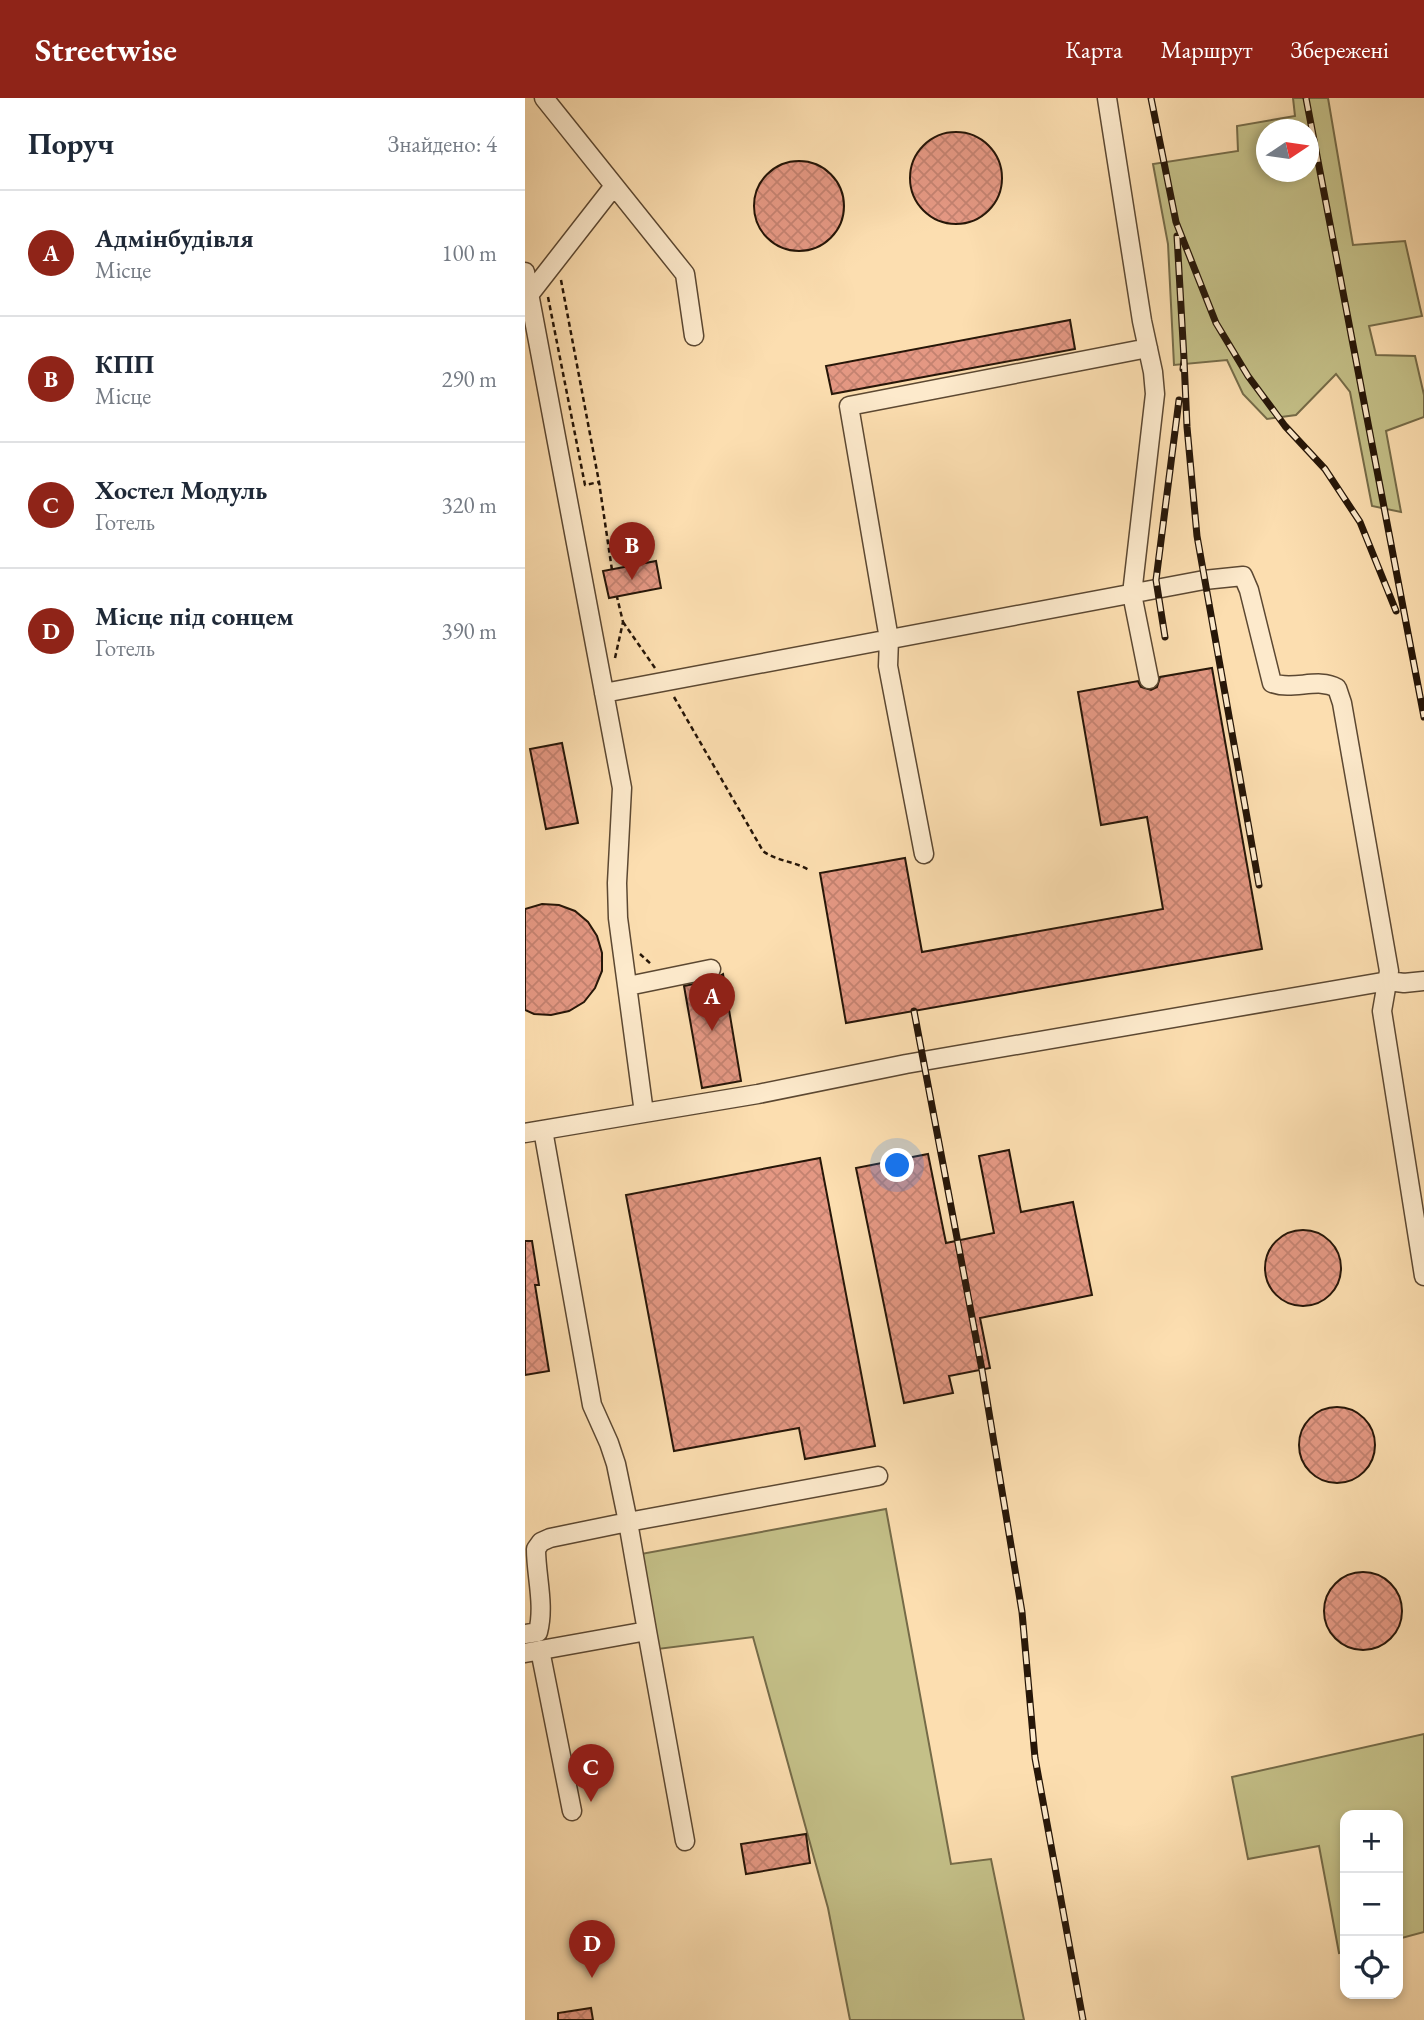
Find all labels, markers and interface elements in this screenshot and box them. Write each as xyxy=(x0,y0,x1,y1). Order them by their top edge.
text: Streetwise xyxy=(35,28,177,71)
text: Карта xyxy=(1065,34,1123,65)
text: Маршрут xyxy=(1161,34,1253,65)
text: Збережені xyxy=(1291,34,1389,65)
north arrow xyxy=(1256,119,1319,182)
text: Поруч xyxy=(28,124,114,163)
text: Знайдено: 4 xyxy=(388,129,497,159)
text: Адмінбудівля xyxy=(95,221,254,255)
text: A xyxy=(43,238,59,268)
text: 100 m xyxy=(441,238,497,268)
text: Місце xyxy=(95,255,151,285)
text: КПП xyxy=(95,347,154,381)
text: B xyxy=(44,364,58,394)
text: 290 m xyxy=(441,364,497,394)
text: Місце xyxy=(95,381,151,411)
text: Хостел Модуль xyxy=(95,473,267,507)
text: C xyxy=(43,490,59,520)
text: 320 m xyxy=(441,490,497,520)
text: Готель xyxy=(95,507,155,537)
pin: B xyxy=(609,522,655,580)
text: Місце під сонцем xyxy=(95,599,294,633)
text: D xyxy=(42,616,60,646)
text: 390 m xyxy=(441,616,497,646)
text: Готель xyxy=(95,633,155,663)
pin: A xyxy=(689,973,735,1031)
your location xyxy=(880,1148,914,1182)
pin: C xyxy=(568,1744,614,1802)
map controls xyxy=(1340,1810,1403,1999)
button: + xyxy=(1340,1810,1403,1873)
button: − xyxy=(1340,1873,1403,1936)
pin: D xyxy=(569,1920,615,1978)
button: locate xyxy=(1340,1936,1403,1999)

